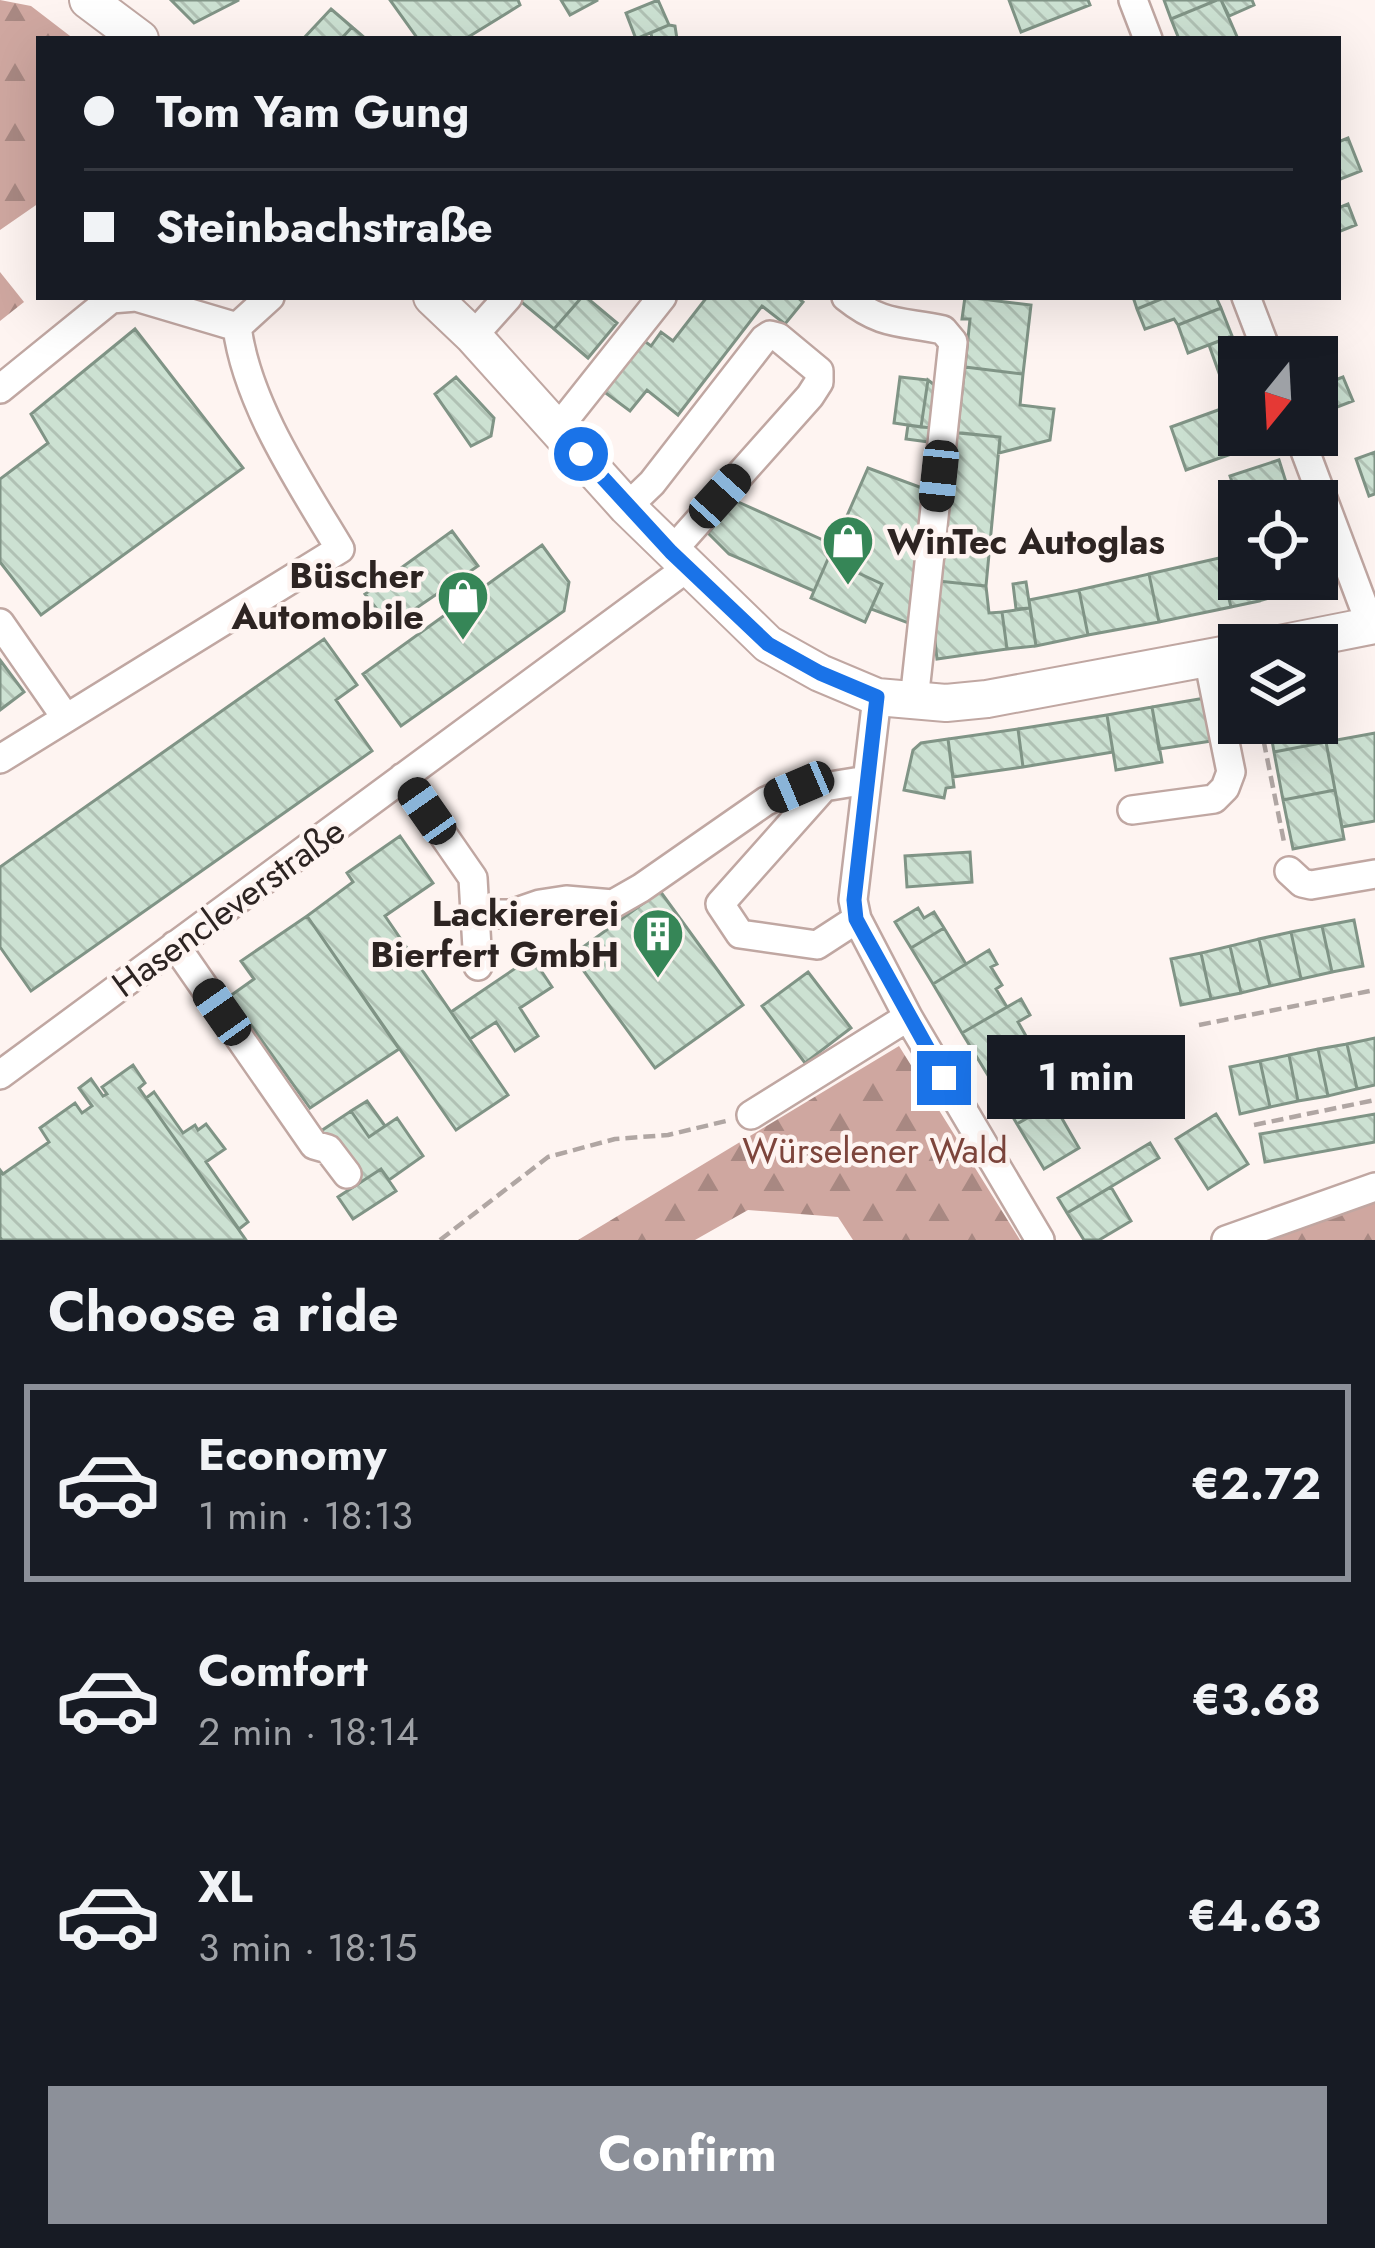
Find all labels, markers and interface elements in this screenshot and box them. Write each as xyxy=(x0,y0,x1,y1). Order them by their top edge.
text: Tom Yam Gung xyxy=(156,79,469,144)
text: Steinbachstraße xyxy=(156,194,493,259)
north arrow xyxy=(1218,336,1338,456)
map controls xyxy=(1218,336,1338,744)
route start xyxy=(554,427,608,481)
car xyxy=(917,438,961,514)
car xyxy=(683,457,757,535)
button: locate xyxy=(1218,480,1338,600)
shop icon: WinTec Autoglas xyxy=(820,513,876,587)
place label: WinTec Autoglas xyxy=(887,515,1165,567)
place label: Büscher Automobile xyxy=(231,549,424,642)
shop icon: Büscher Automobile xyxy=(435,568,491,642)
button: layers xyxy=(1218,624,1338,744)
car xyxy=(759,756,839,818)
car xyxy=(392,771,462,851)
street label: Hasencleverstraße xyxy=(101,805,355,1009)
place label: Lackiererei Bierfert GmbH xyxy=(370,887,619,980)
building icon: Lackiererei Bierfert GmbH xyxy=(630,906,686,980)
car xyxy=(187,972,257,1052)
callout: 1 min xyxy=(986,1036,1184,1120)
text: 1 min xyxy=(1038,1048,1134,1105)
route end xyxy=(917,1051,971,1105)
park label: Würselener Wald xyxy=(742,1124,1008,1176)
text: Choose a ride xyxy=(48,1273,399,1351)
text: Economy xyxy=(198,1422,386,1487)
icon: car xyxy=(54,1429,162,1537)
text: €2.72 xyxy=(1191,1451,1321,1516)
text: 1 min · 18:13 xyxy=(198,1487,413,1544)
text: Comfort xyxy=(198,1638,368,1703)
icon: car xyxy=(54,1645,162,1753)
text: €3.68 xyxy=(1191,1667,1321,1732)
text: 2 min · 18:14 xyxy=(198,1703,419,1760)
text: XL xyxy=(198,1854,253,1919)
icon: car xyxy=(54,1861,162,1969)
text: €4.63 xyxy=(1188,1883,1321,1948)
text: 3 min · 18:15 xyxy=(198,1919,417,1976)
button: Confirm xyxy=(48,2086,1327,2224)

